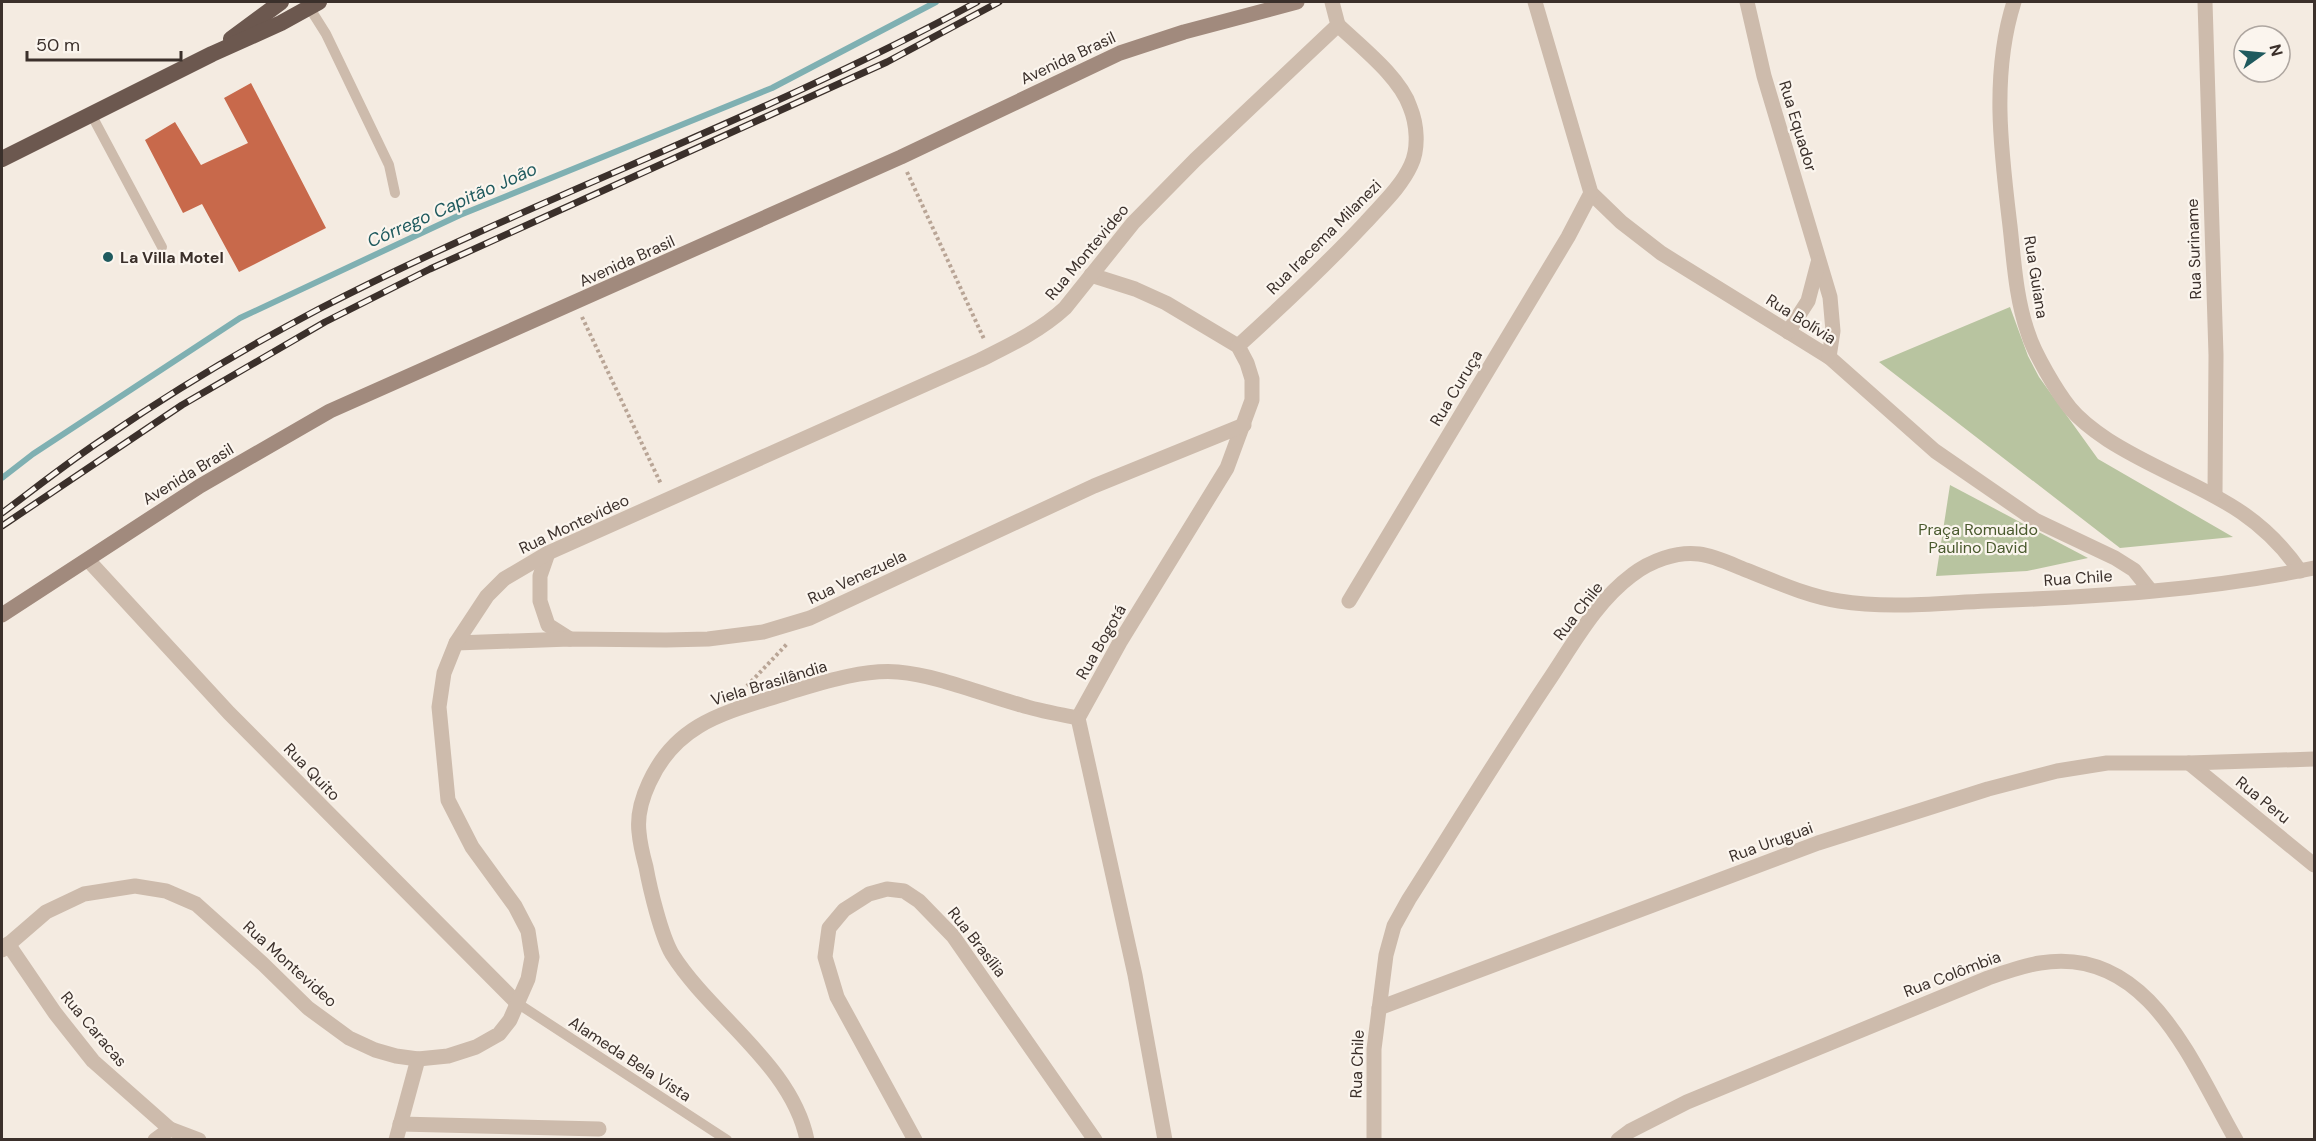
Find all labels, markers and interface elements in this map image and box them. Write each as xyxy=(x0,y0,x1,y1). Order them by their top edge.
scale bar xyxy=(27,24,182,62)
north arrow xyxy=(2232,24,2292,84)
street label: Avenida Brasil xyxy=(1017,27,1119,89)
text: 50 m xyxy=(36,33,80,57)
text: N xyxy=(2264,42,2288,59)
street label: Rua Equador xyxy=(1774,78,1822,174)
water label: Córrego Capitão João xyxy=(363,157,541,253)
street label: Rua Iracema Milanezi xyxy=(1262,175,1386,299)
street label: Rua Suriname xyxy=(2182,198,2206,300)
street label: Rua Montevideo xyxy=(1041,199,1133,305)
street label: Avenida Brasil xyxy=(576,231,678,291)
street label: Rua Guiana xyxy=(2019,234,2053,320)
place label: La Villa Motel xyxy=(120,247,224,268)
marker: La Villa Motel xyxy=(101,250,115,264)
street label: Rua Bolívia xyxy=(1762,289,1840,349)
street label: Rua Curuça xyxy=(1425,346,1487,430)
street label: Avenida Brasil xyxy=(139,439,237,509)
street label: Rua Montevideo xyxy=(515,489,633,559)
park label: Praça Romualdo Paulino David xyxy=(1918,519,2038,558)
street label: Rua Venezuela xyxy=(804,545,910,609)
street label: Rua Chile xyxy=(2043,565,2113,591)
street label: Rua Chile xyxy=(1549,577,1607,645)
street label: Rua Bogotá xyxy=(1071,601,1131,683)
street label: Viela Brasilândia xyxy=(708,655,830,711)
street label: Rua Quito xyxy=(279,739,345,805)
street label: Rua Peru xyxy=(2231,772,2295,828)
street label: Rua Uruguai xyxy=(1726,817,1816,867)
street label: Rua Brasília xyxy=(943,903,1011,981)
street label: Rua Montevideo xyxy=(239,916,341,1012)
street label: Rua Colômbia xyxy=(1900,946,2004,1002)
street label: Rua Caracas xyxy=(56,987,132,1071)
street label: Alameda Bela Vista xyxy=(565,1012,695,1106)
street label: Rua Chile xyxy=(1345,1029,1369,1099)

